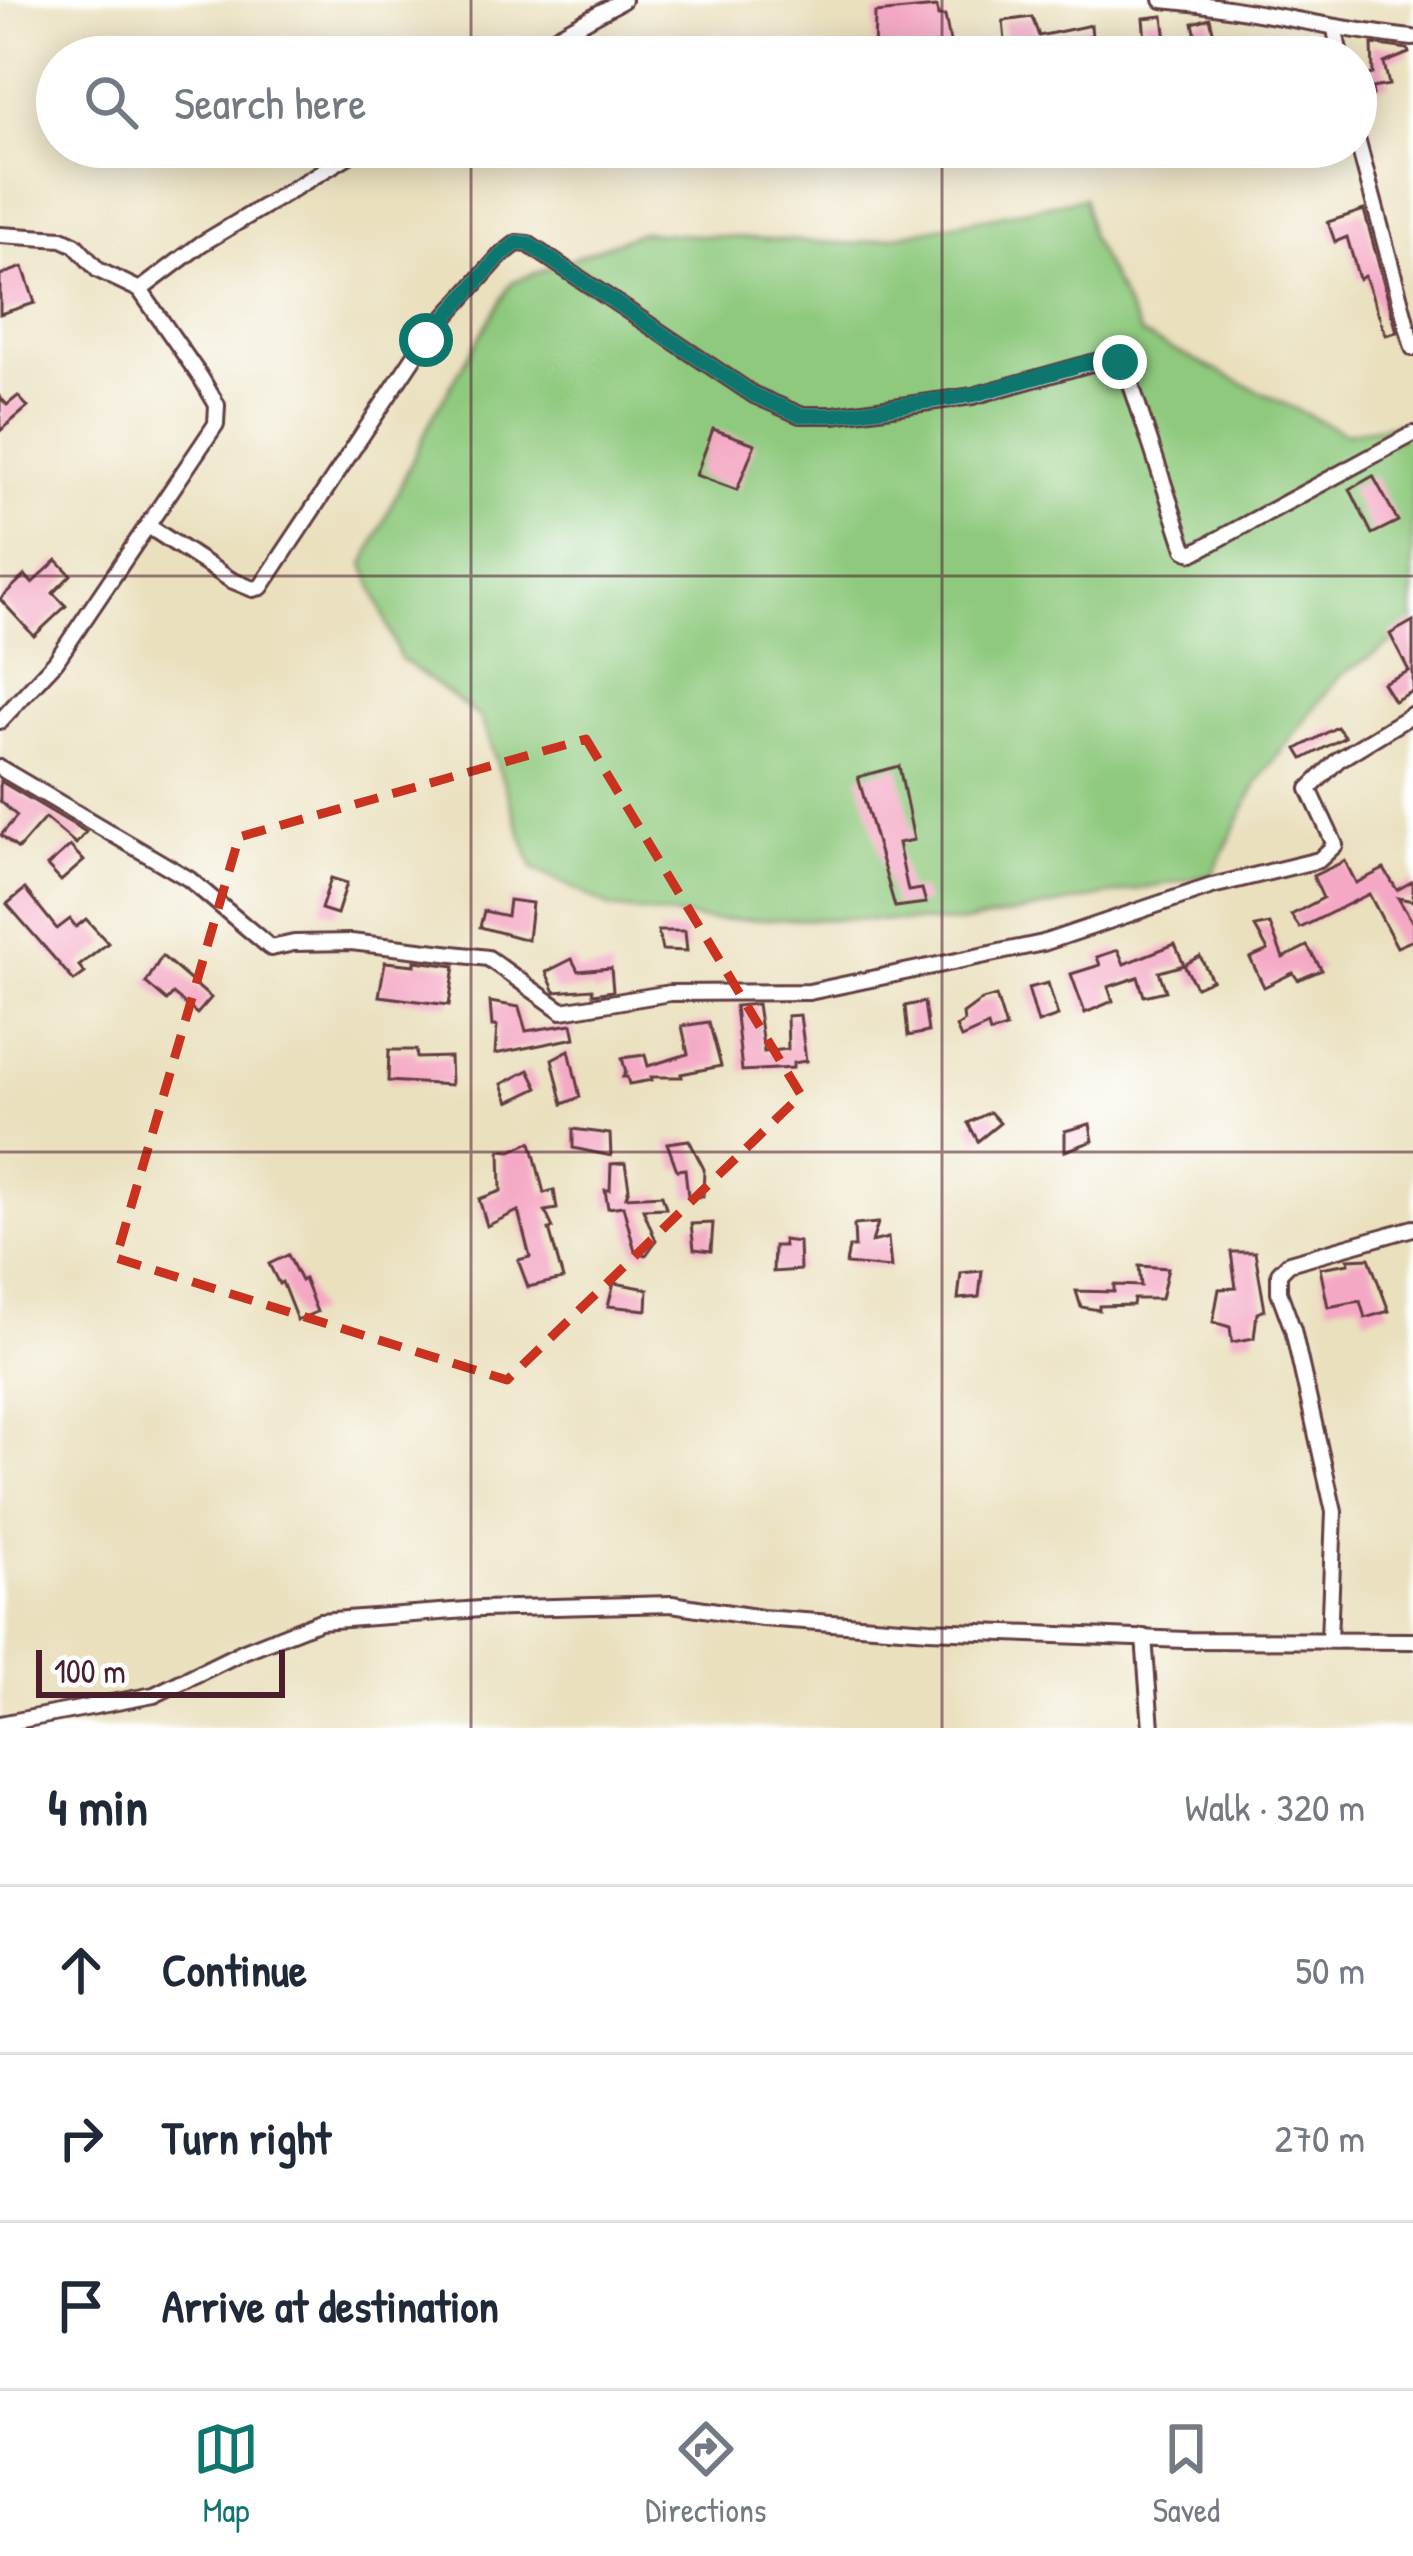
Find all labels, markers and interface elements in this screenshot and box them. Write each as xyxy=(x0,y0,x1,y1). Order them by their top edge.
search box xyxy=(36,36,1377,168)
icon: search xyxy=(78,69,144,135)
text: Search here xyxy=(174,72,366,133)
route start xyxy=(399,313,453,367)
route end xyxy=(1093,335,1147,389)
scale bar xyxy=(36,1644,285,1697)
text: 100 m xyxy=(54,1649,126,1693)
text: 4 min xyxy=(48,1772,148,1841)
text: Walk · 320 m xyxy=(1185,1780,1365,1833)
icon: ahead xyxy=(48,1937,114,2003)
text: Continue xyxy=(162,1939,307,2000)
text: 50 m xyxy=(1296,1943,1365,1996)
icon: right xyxy=(48,2105,114,2171)
text: Turn right xyxy=(162,2107,331,2168)
text: 270 m xyxy=(1274,2111,1365,2164)
icon: arrive xyxy=(48,2273,114,2339)
text: Arrive at destination xyxy=(162,2275,499,2336)
tab: Map xyxy=(193,2416,259,2532)
tab: Directions xyxy=(645,2416,767,2532)
tab: Saved xyxy=(1153,2416,1220,2532)

